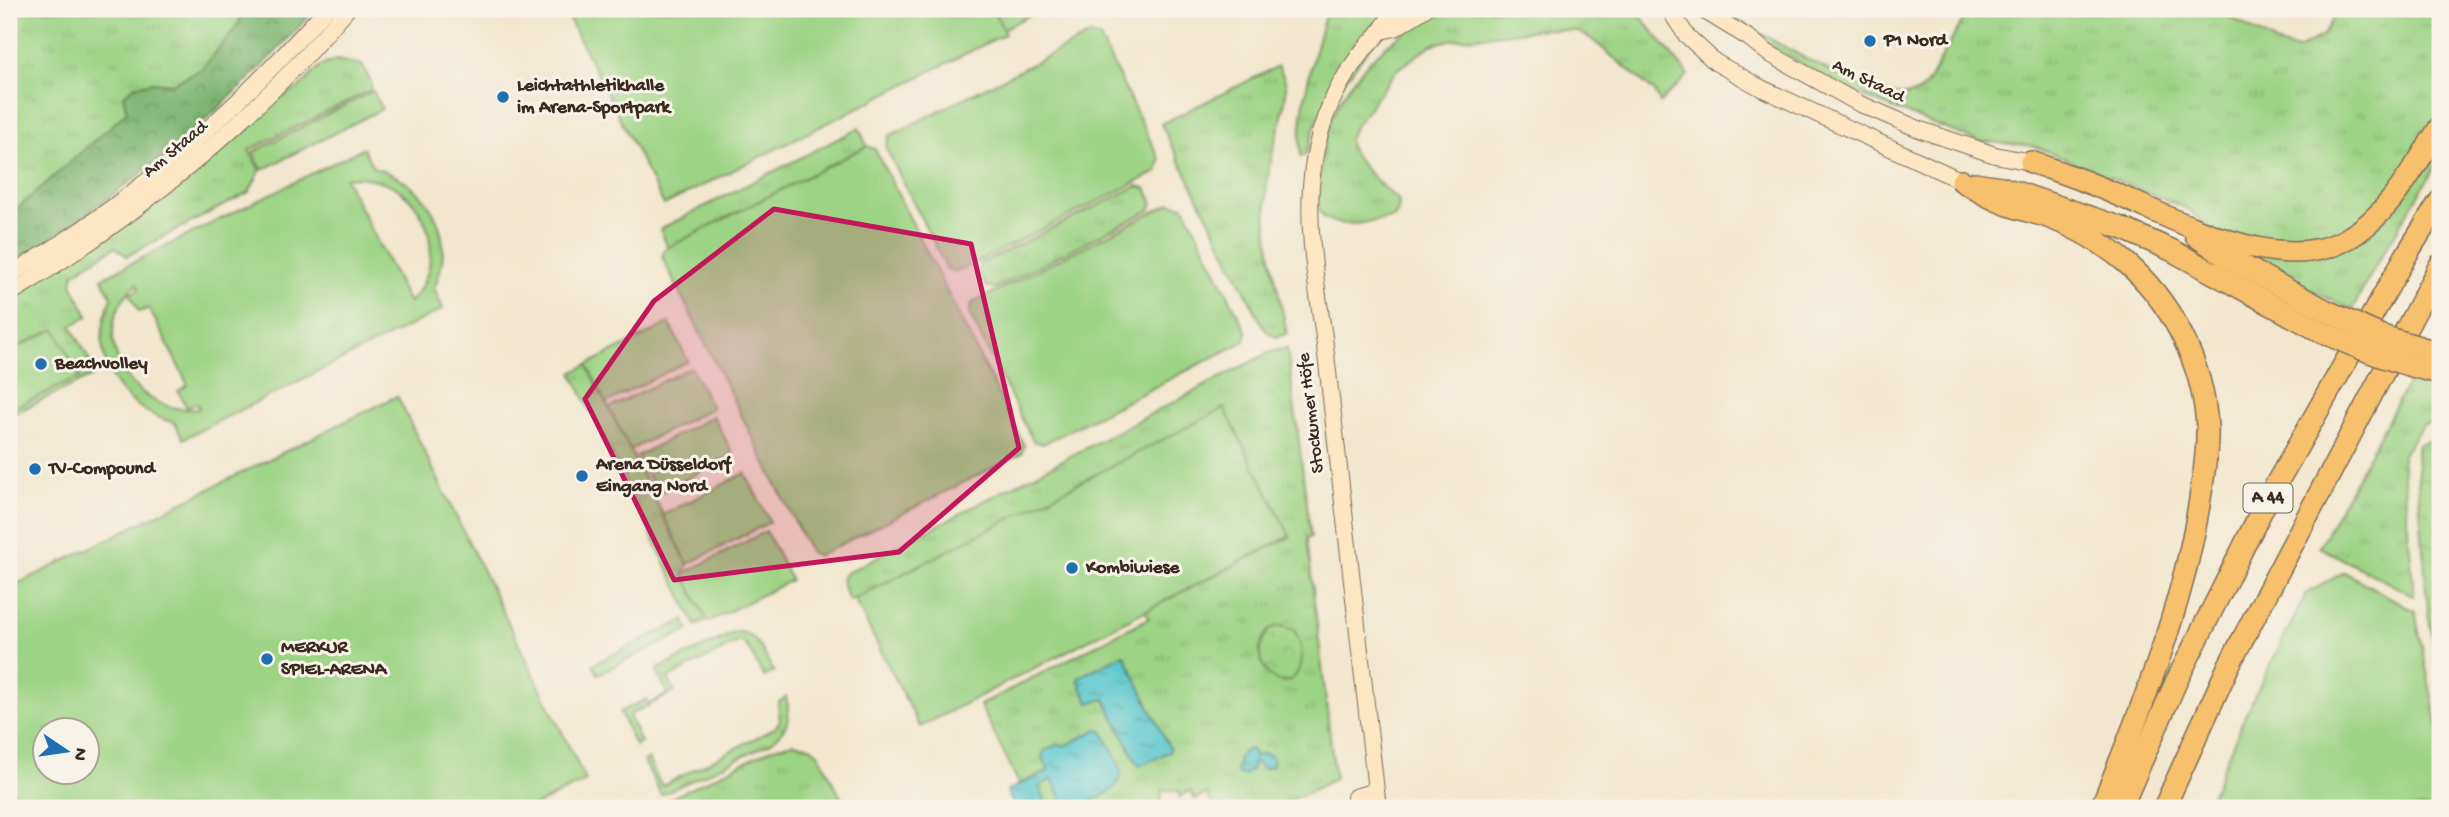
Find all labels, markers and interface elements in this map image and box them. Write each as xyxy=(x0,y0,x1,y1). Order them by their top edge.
place label: P1 Nord xyxy=(1883,30,1949,53)
marker: P1 Nord xyxy=(1862,33,1878,49)
street label: Am Staad xyxy=(1828,55,1910,110)
place label: Leichtathletikhalle im Arena-Sportpark xyxy=(517,75,673,120)
marker: Leichtathletikhalle im Arena-Sportpark xyxy=(495,89,511,105)
street label: Am Staad xyxy=(139,115,215,184)
street label: Stockumer Höfe xyxy=(1293,351,1331,475)
place label: Beachvolley xyxy=(54,353,148,376)
marker: Beachvolley xyxy=(33,356,49,372)
place label: Arena Düsseldorf Eingang Nord xyxy=(595,454,733,499)
place label: TV-Compound xyxy=(47,458,157,481)
marker: TV-Compound xyxy=(27,461,43,477)
marker: Arena Düsseldorf Eingang Nord xyxy=(574,468,590,484)
road number: A 44 xyxy=(2244,484,2292,512)
place label: Kombiwiese xyxy=(1085,557,1181,580)
marker: Kombiwiese xyxy=(1064,560,1080,576)
place label: MERKUR SPIEL-ARENA xyxy=(281,637,388,682)
marker: MERKUR SPIEL-ARENA xyxy=(259,651,275,667)
north arrow xyxy=(32,716,102,786)
text: N xyxy=(67,745,92,763)

